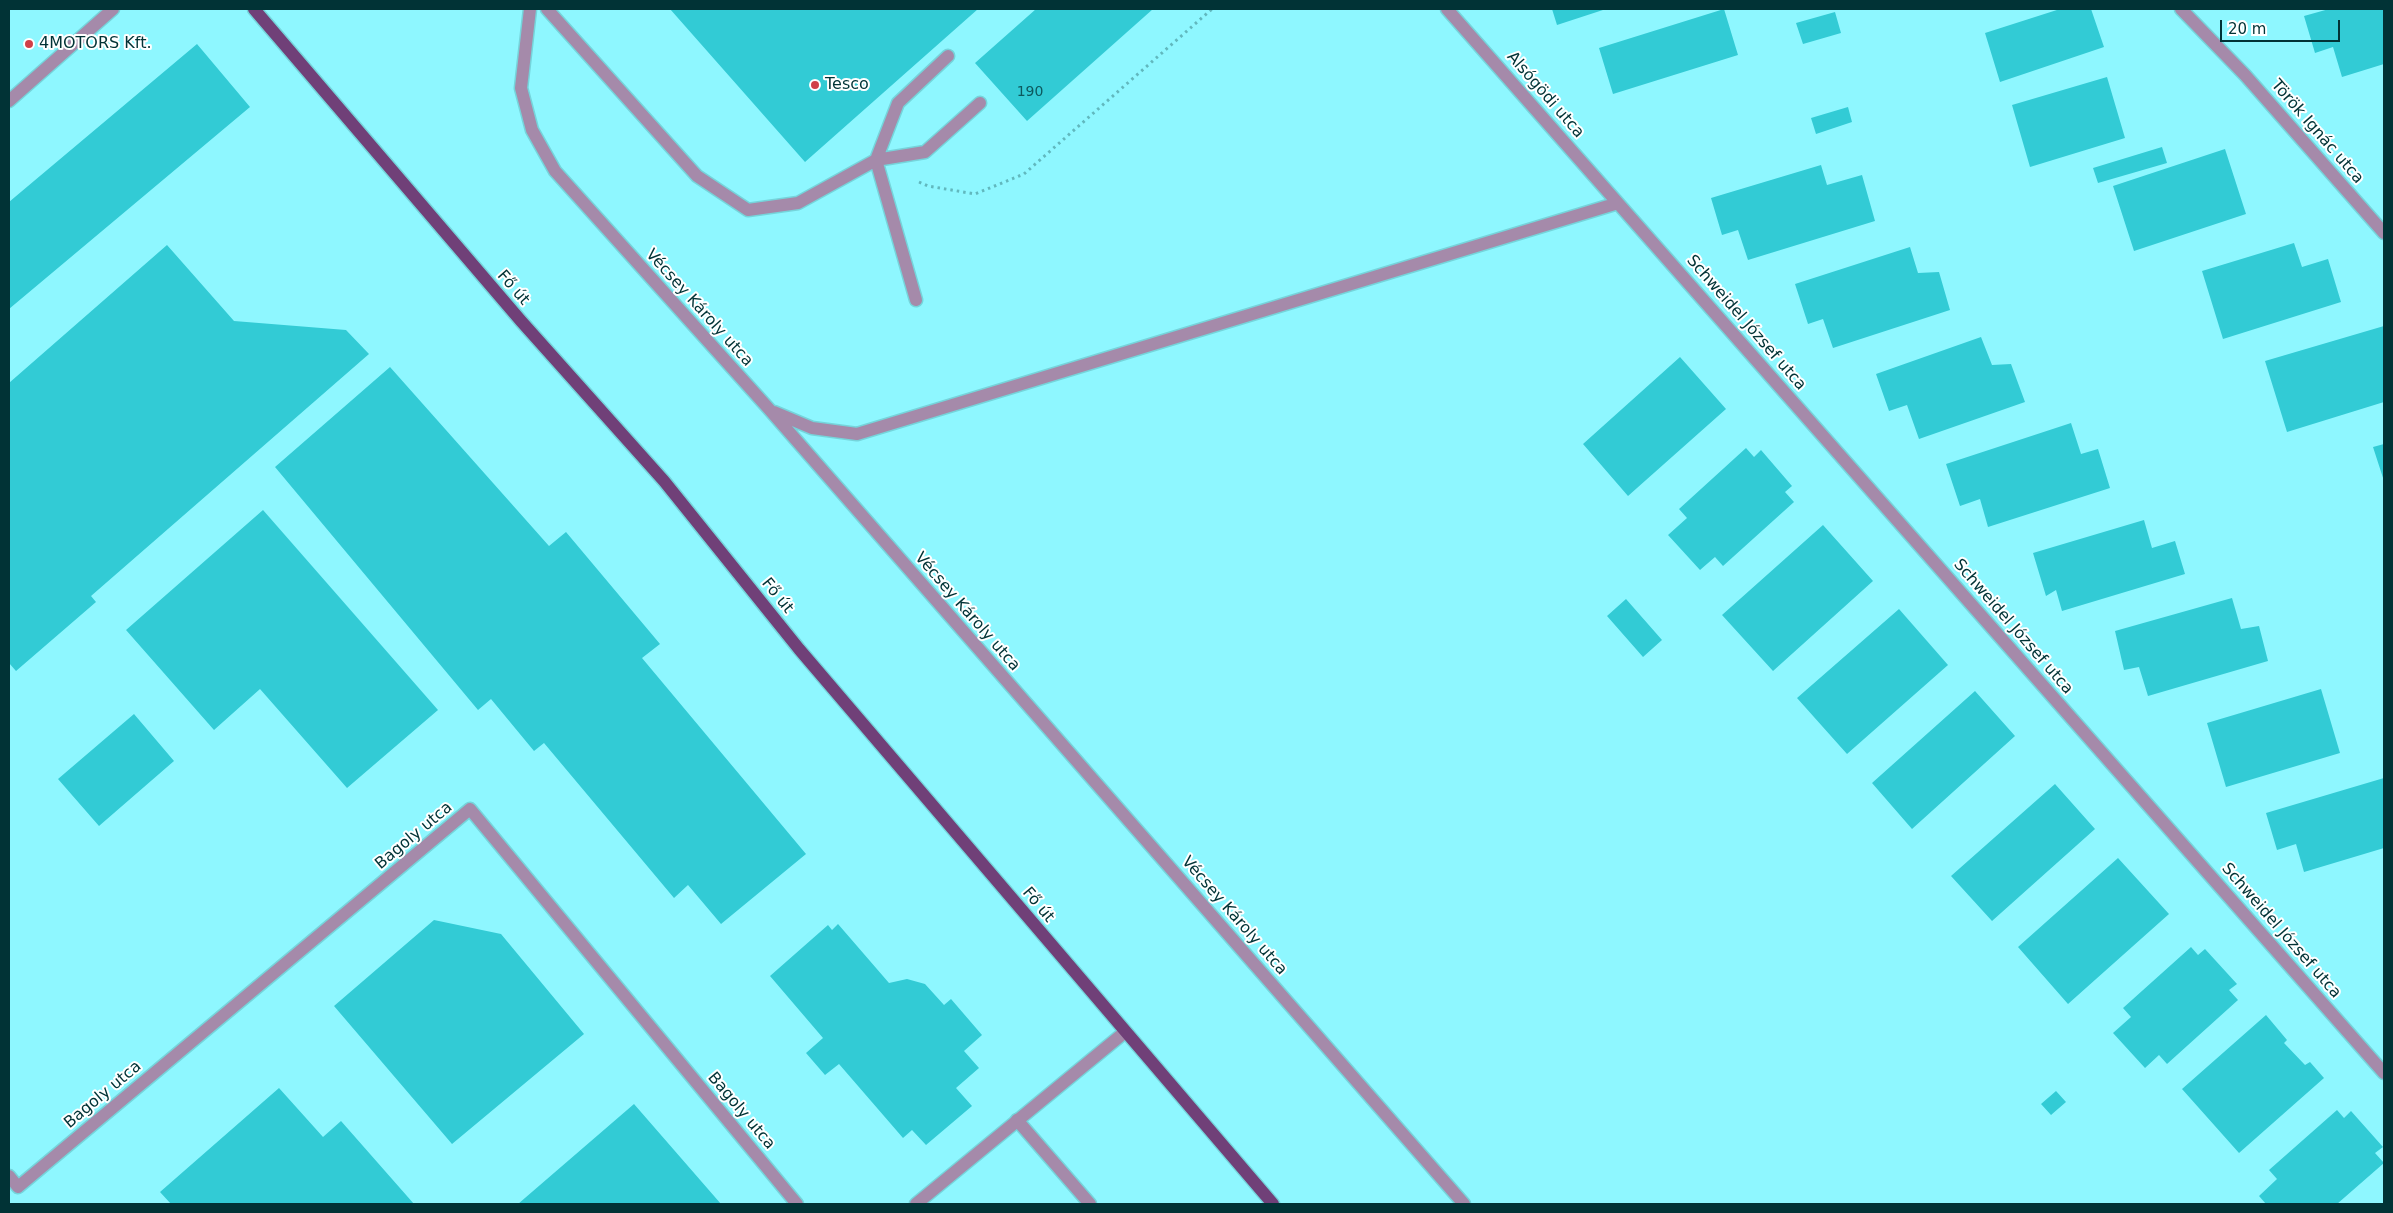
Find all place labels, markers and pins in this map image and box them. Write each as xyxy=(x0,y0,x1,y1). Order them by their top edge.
place label: 4MOTORS Kft. xyxy=(39,34,152,54)
marker: 4MOTORS Kft. xyxy=(23,38,35,50)
place label: Tesco xyxy=(825,75,869,95)
marker: Tesco xyxy=(809,79,821,91)

